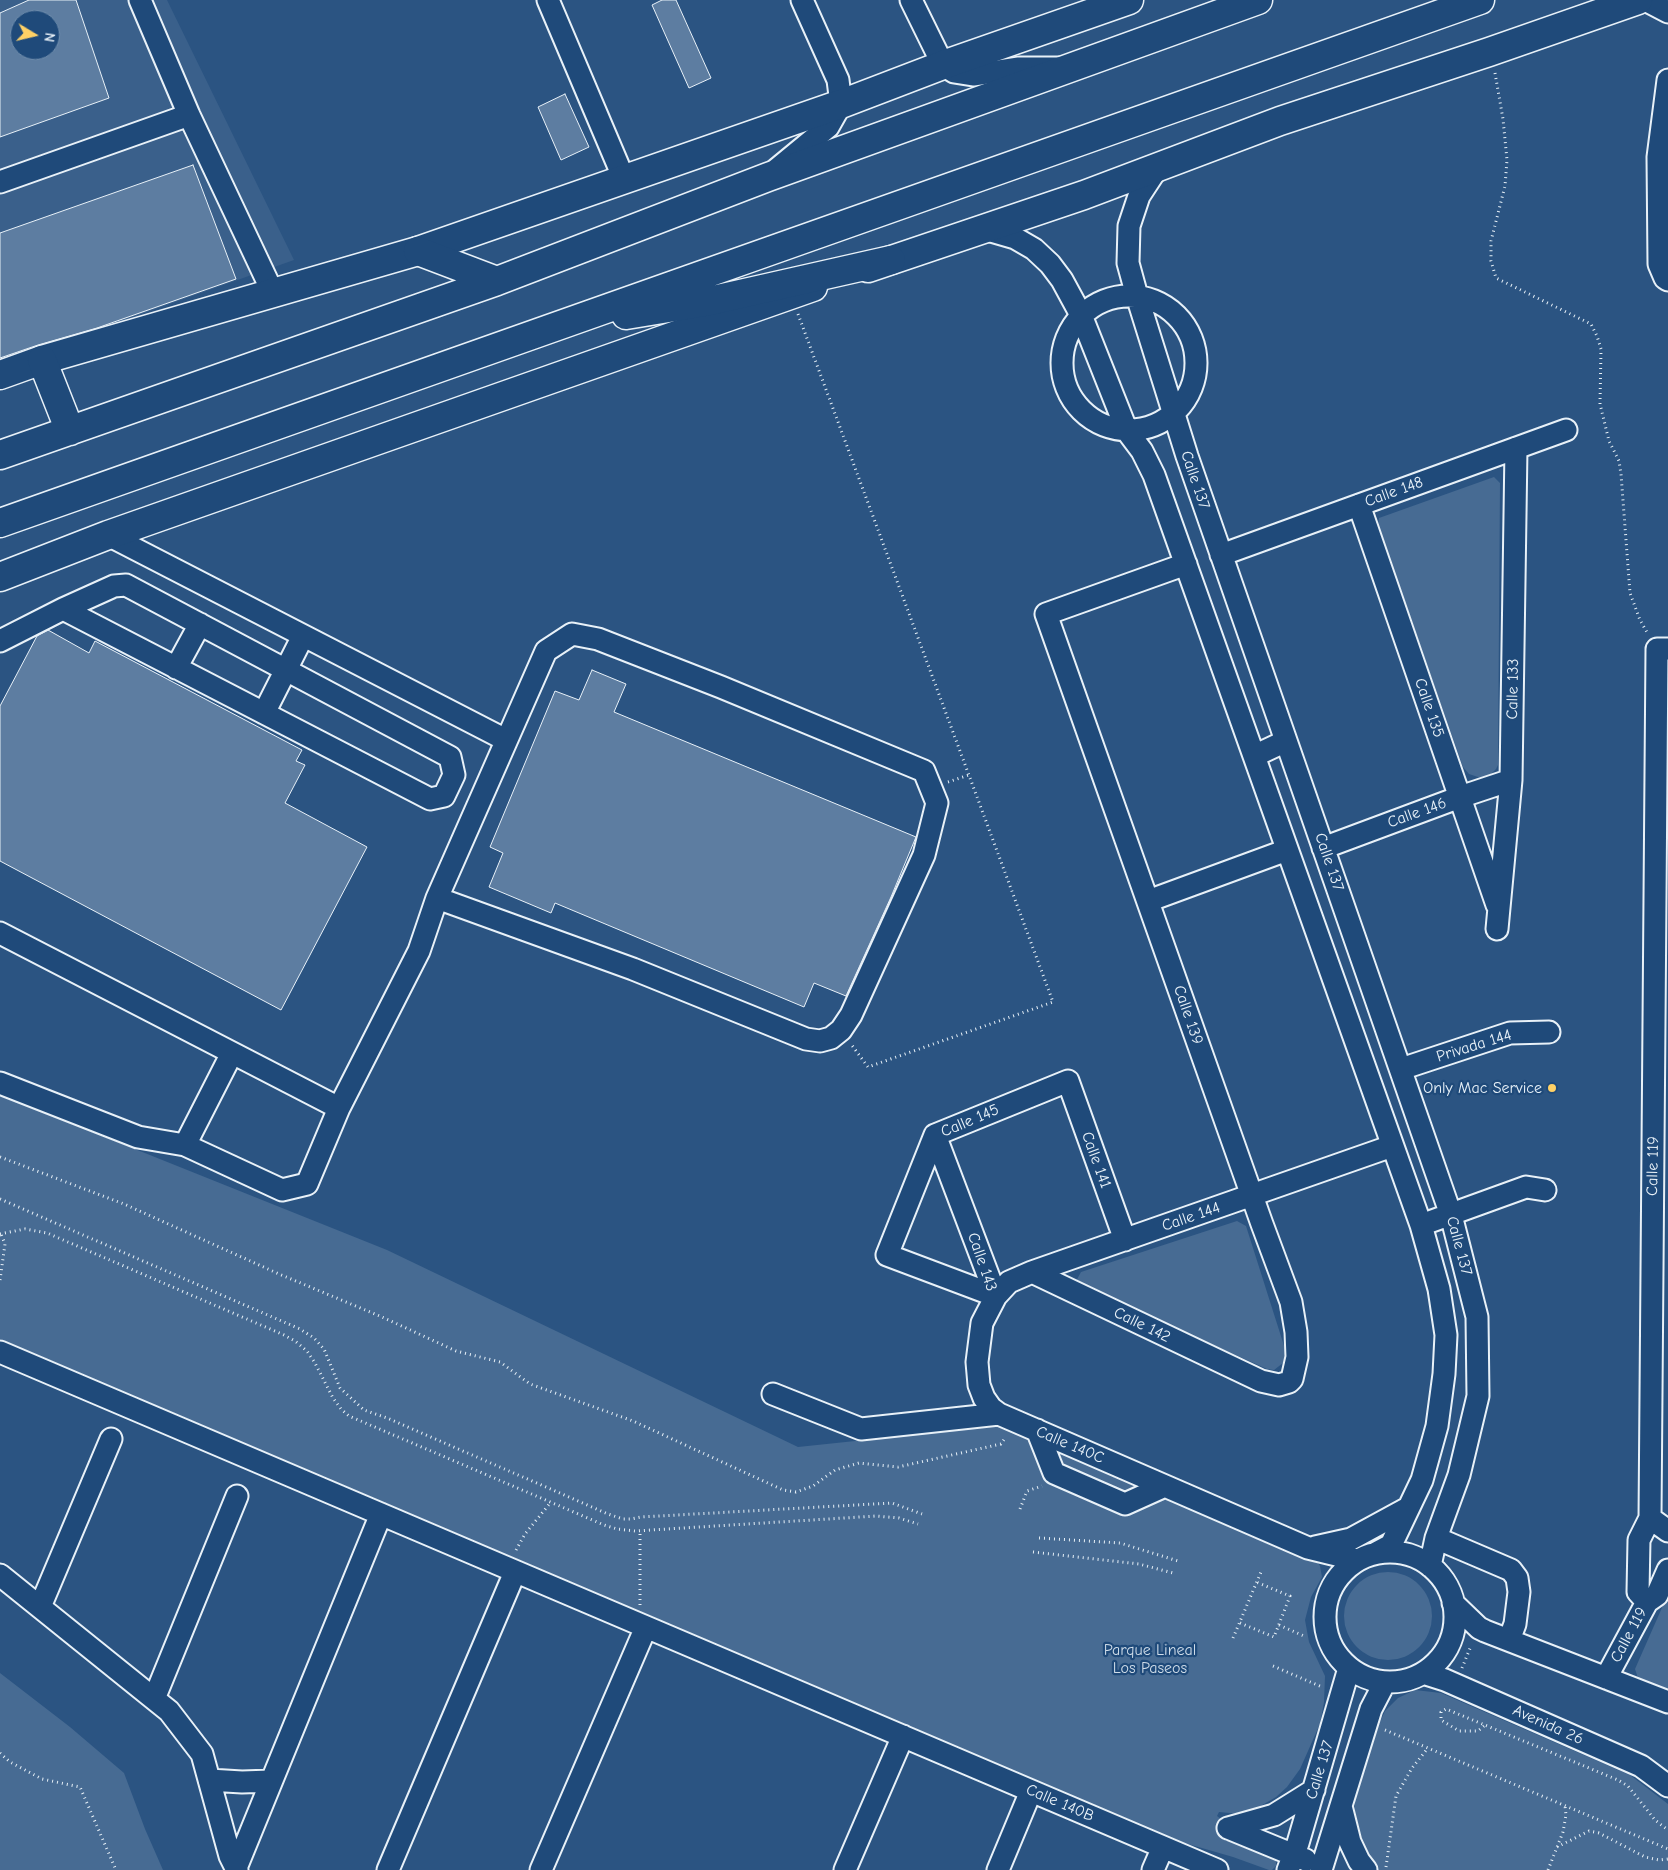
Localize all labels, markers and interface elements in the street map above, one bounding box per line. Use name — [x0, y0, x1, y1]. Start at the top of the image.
north arrow — [10, 10, 60, 60]
text: N — [40, 31, 58, 43]
street label: Calle 137 — [1176, 448, 1214, 512]
street label: Calle 148 — [1362, 473, 1426, 511]
street label: Calle 133 — [1503, 658, 1523, 720]
street label: Calle 135 — [1410, 676, 1448, 740]
street label: Calle 146 — [1385, 794, 1449, 832]
street label: Calle 137 — [1310, 830, 1348, 894]
street label: Calle 139 — [1169, 983, 1207, 1047]
street label: Privada 144 — [1434, 1025, 1514, 1067]
place label: Only Mac Service — [1423, 1078, 1542, 1098]
marker: Only Mac Service — [1546, 1082, 1558, 1094]
street label: Calle 145 — [938, 1100, 1002, 1142]
street label: Calle 141 — [1077, 1129, 1115, 1191]
street label: Calle 119 — [1643, 1136, 1663, 1196]
street label: Calle 144 — [1159, 1198, 1223, 1236]
street label: Calle 137 — [1442, 1214, 1476, 1278]
street label: Calle 143 — [963, 1230, 1001, 1294]
street label: Calle 142 — [1110, 1303, 1174, 1347]
street label: Calle 140C — [1033, 1422, 1107, 1468]
street label: Calle 119 — [1607, 1604, 1651, 1666]
park label: Parque Lineal Los Paseos — [1104, 1640, 1196, 1678]
street label: Avenida 26 — [1510, 1701, 1586, 1749]
street label: Calle 137 — [1302, 1738, 1338, 1802]
street label: Calle 140B — [1023, 1780, 1097, 1826]

